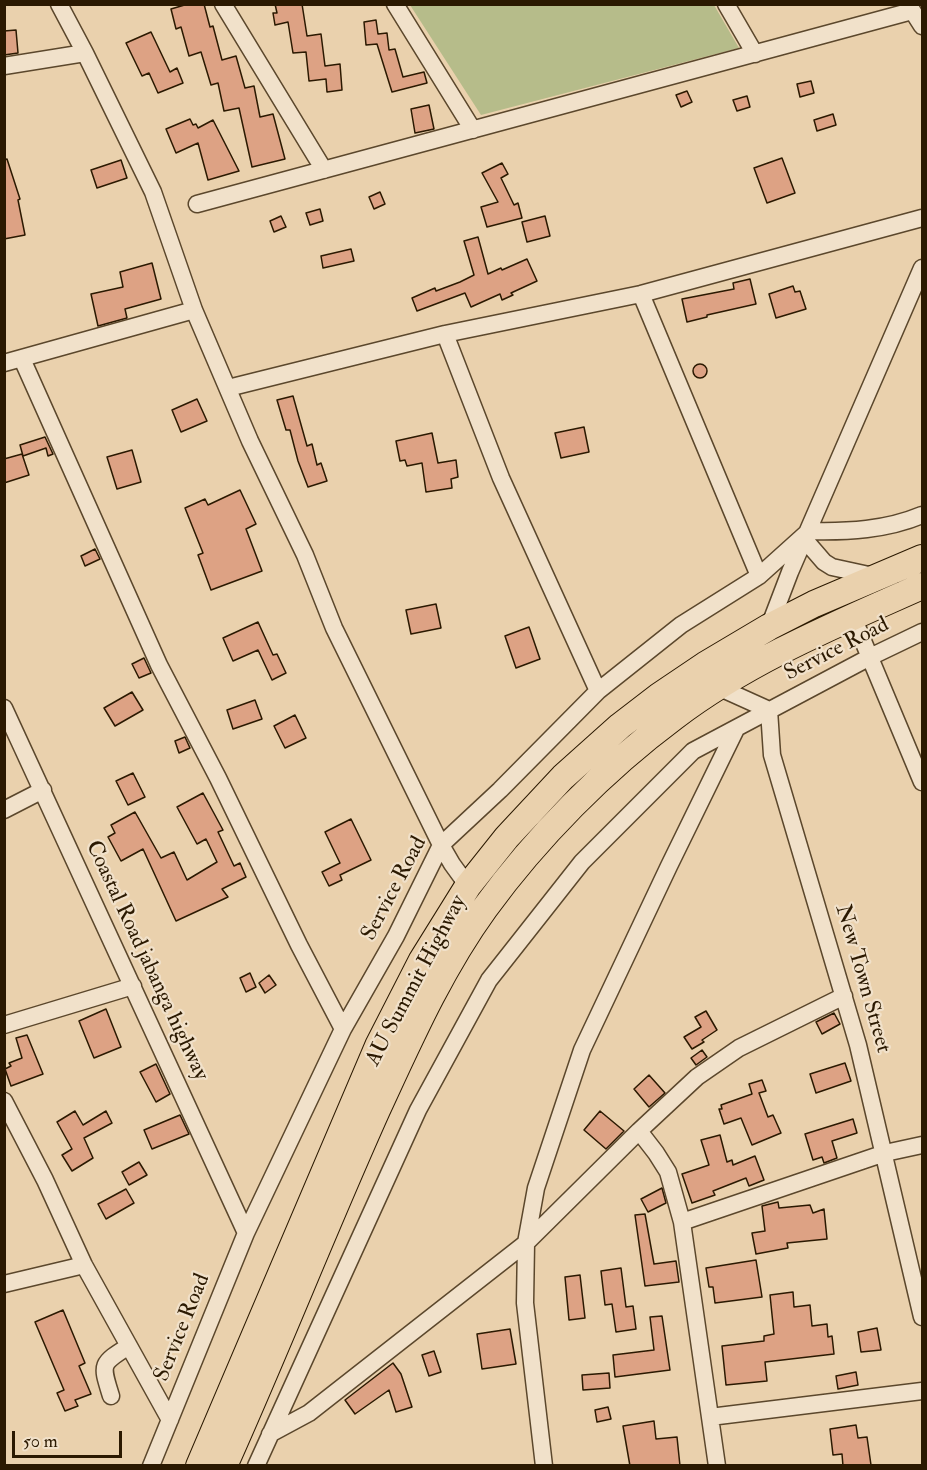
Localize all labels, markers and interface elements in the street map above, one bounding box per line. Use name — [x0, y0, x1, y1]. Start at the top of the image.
street label: Service Road — [780, 612, 894, 688]
street label: Service Road — [357, 833, 433, 945]
street label: Coastal Road jabanga highway — [79, 837, 213, 1085]
street label: AU Summit Highway — [361, 891, 473, 1071]
street label: New Town Street — [828, 902, 896, 1056]
street label: Service Road — [149, 1270, 217, 1386]
scale bar — [15, 1419, 124, 1457]
text: 50 m — [23, 1430, 58, 1453]

